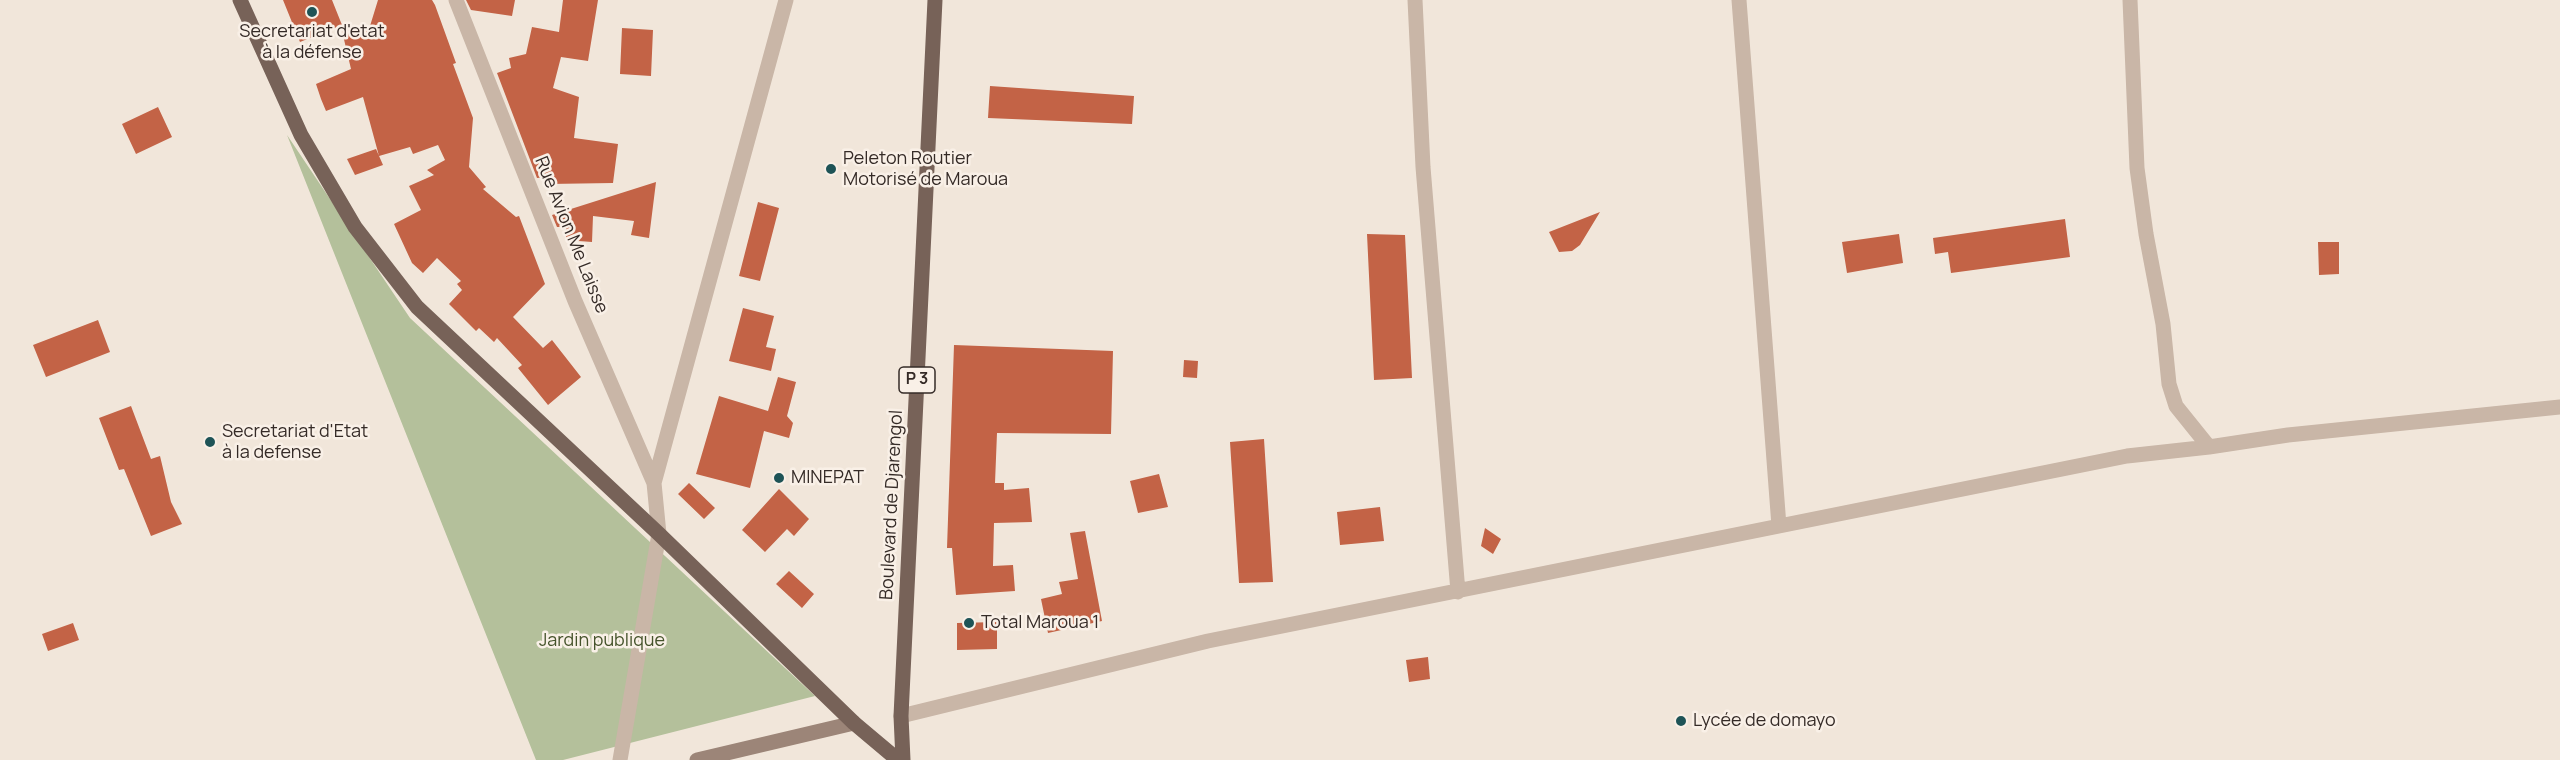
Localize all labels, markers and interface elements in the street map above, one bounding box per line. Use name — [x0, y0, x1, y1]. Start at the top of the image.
marker: Secretariat d'etat à la défense — [305, 5, 319, 19]
place label: Secretariat d'etat à la défense — [239, 21, 385, 63]
place label: Peleton Routier Motorisé de Maroua — [843, 148, 1008, 190]
street label: Rue Avion Me Laisse — [530, 153, 612, 317]
marker: Peleton Routier Motorisé de Maroua — [824, 162, 838, 176]
road number: P 3 — [899, 367, 935, 393]
street label: Boulevard de Djarengol — [876, 410, 908, 600]
place label: Secretariat d'Etat à la defense — [222, 421, 368, 464]
marker: Secretariat d'Etat à la defense — [203, 435, 217, 449]
place label: MINEPAT — [791, 467, 864, 489]
marker: MINEPAT — [772, 471, 786, 485]
place label: Total Maroua 1 — [981, 612, 1099, 634]
marker: Total Maroua 1 — [962, 616, 976, 630]
park label: Jardin publique — [539, 630, 665, 652]
place label: Lycée de domayo — [1693, 710, 1836, 732]
marker: Lycée de domayo — [1674, 714, 1688, 728]

